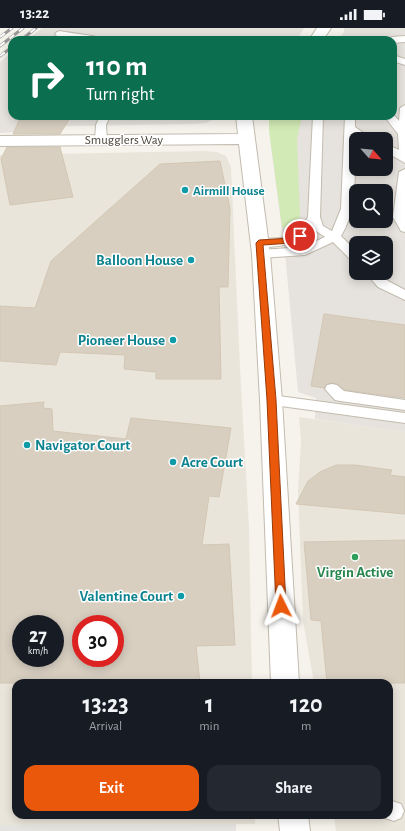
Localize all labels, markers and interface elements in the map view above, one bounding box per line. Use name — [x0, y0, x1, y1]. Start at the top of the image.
text: 13:22 — [20, 6, 49, 21]
icon: right — [20, 52, 72, 104]
text: 110 m — [86, 53, 148, 81]
text: Turn right — [86, 86, 155, 104]
north arrow — [349, 132, 393, 176]
map controls — [349, 132, 393, 280]
street label: Smugglers Way — [85, 134, 164, 147]
button: search — [349, 184, 393, 228]
marker: Airmill House — [180, 185, 190, 195]
place label: Airmill House — [193, 185, 265, 198]
pin — [283, 219, 317, 253]
icon: arrive — [289, 225, 311, 247]
button: layers — [349, 236, 393, 280]
place label: Balloon House — [96, 253, 183, 268]
marker: Balloon House — [186, 255, 196, 265]
place label: Pioneer House — [78, 333, 165, 348]
marker: Pioneer House — [168, 335, 178, 345]
place label: Navigator Court — [35, 438, 130, 453]
marker: Navigator Court — [22, 440, 32, 450]
place label: Acre Court — [181, 455, 243, 470]
marker: Acre Court — [168, 457, 178, 467]
marker: Virgin Active — [350, 552, 360, 562]
place label: Virgin Active — [317, 565, 393, 580]
position arrow — [260, 585, 302, 627]
place label: Valentine Court — [80, 589, 173, 604]
marker: Valentine Court — [176, 591, 186, 601]
speed limit sign: 30 — [72, 615, 124, 667]
text: 27 — [29, 626, 47, 646]
text: km/h — [28, 646, 48, 656]
text: 13:23 — [83, 693, 129, 717]
text: 1 — [205, 693, 214, 717]
text: 120 — [290, 693, 322, 717]
text: Arrival — [89, 720, 122, 733]
text: min — [199, 720, 219, 733]
text: m — [301, 720, 311, 733]
button: Exit — [24, 765, 199, 811]
button: Share — [207, 765, 381, 811]

